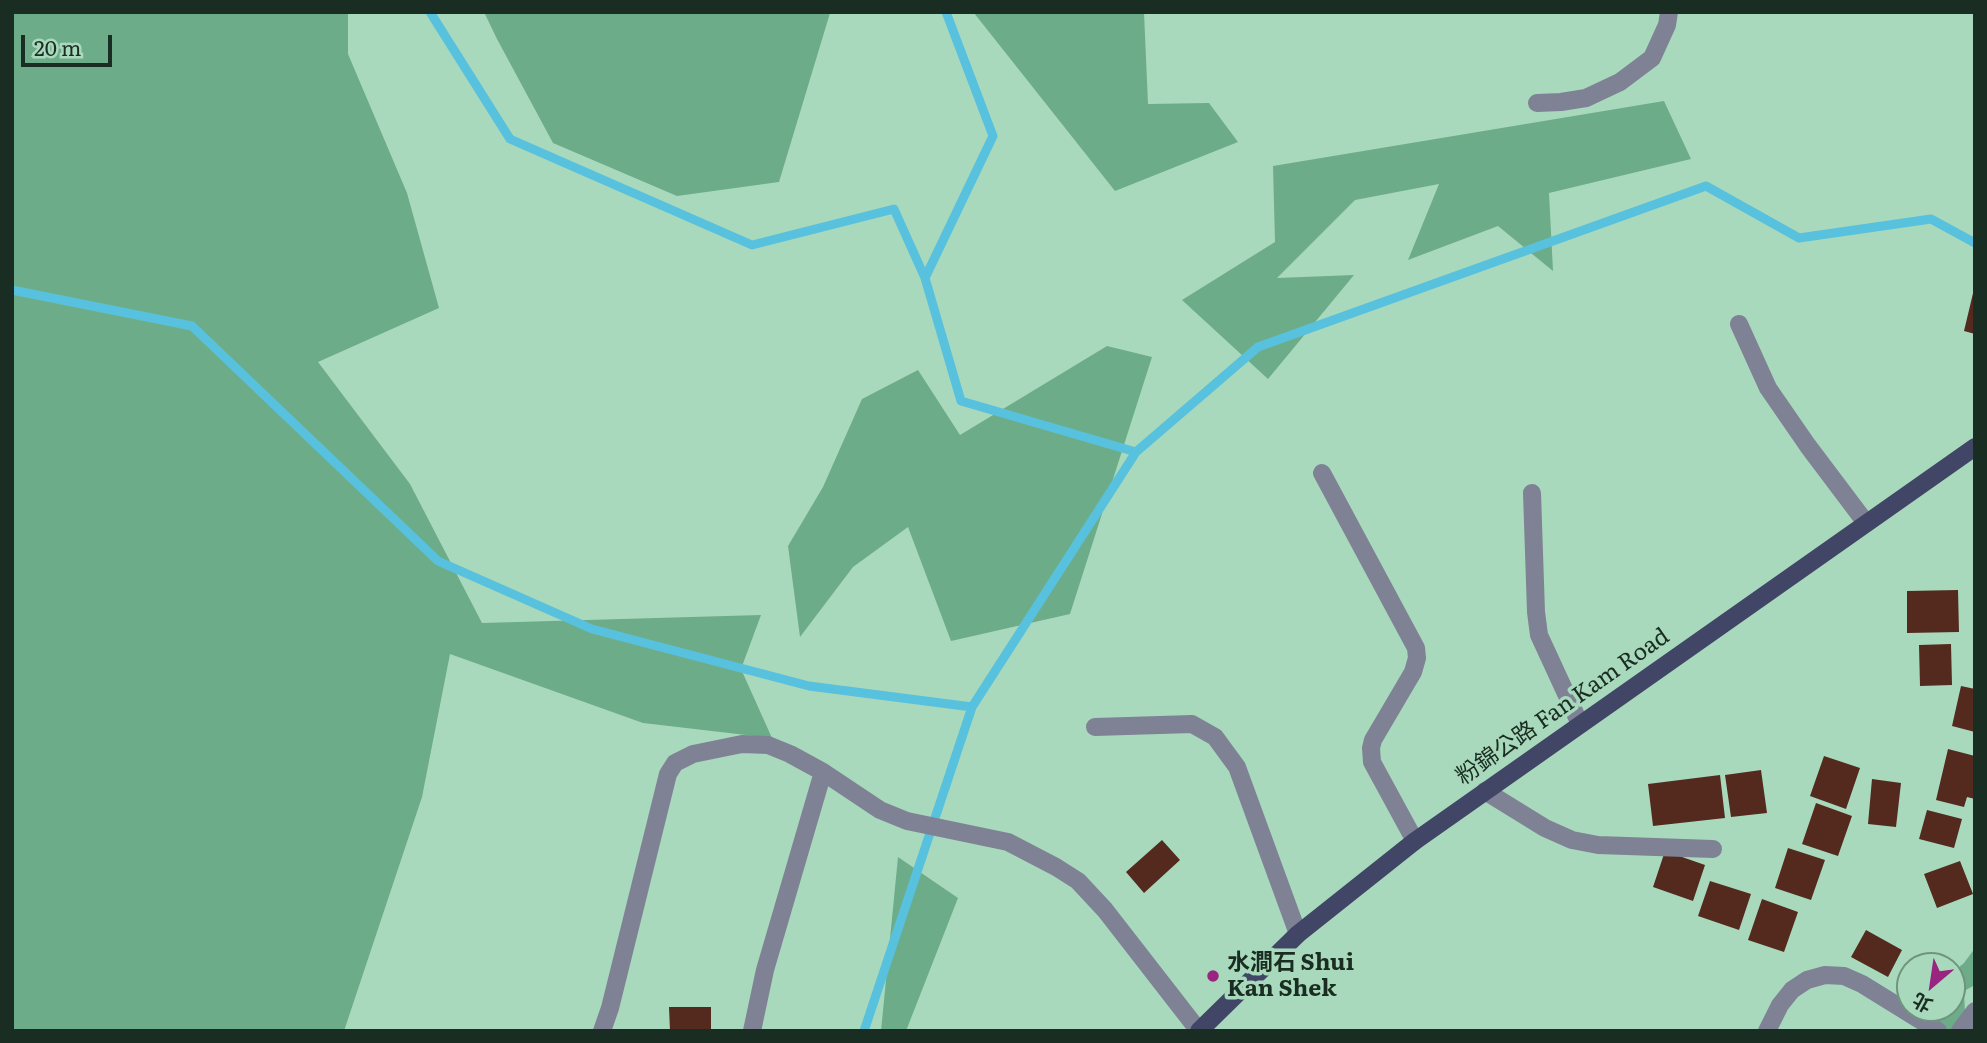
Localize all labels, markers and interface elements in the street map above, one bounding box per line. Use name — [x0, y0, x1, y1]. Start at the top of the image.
scale bar — [24, 21, 116, 65]
text: 20 m — [34, 31, 81, 62]
street label: 粉錦公路 Fan Kam Road — [1451, 623, 1675, 791]
place label: 水澗石 Shui Kan Shek — [1227, 949, 1354, 1003]
north arrow — [1896, 952, 1966, 1022]
marker: 水澗石 Shui Kan Shek — [1205, 968, 1221, 984]
text: 北 — [1907, 987, 1937, 1020]

